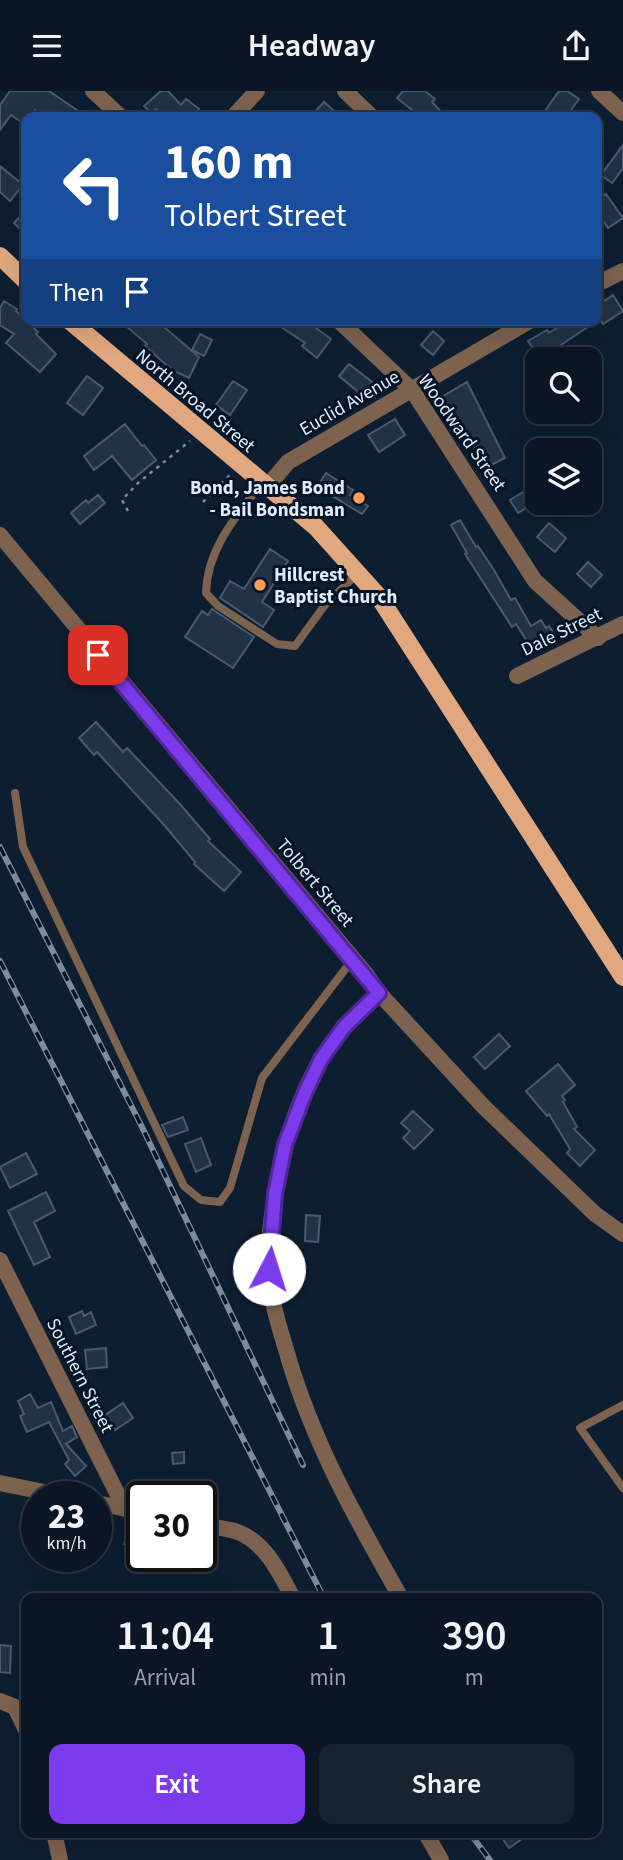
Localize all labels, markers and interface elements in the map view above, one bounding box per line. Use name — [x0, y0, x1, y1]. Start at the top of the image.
text: Headway — [248, 23, 375, 69]
icon: menu — [28, 27, 66, 65]
icon: share — [557, 27, 595, 65]
text: 160 m — [164, 128, 293, 198]
icon: left — [49, 140, 140, 231]
text: Tolbert Street — [164, 193, 347, 239]
icon: arrive — [118, 273, 156, 311]
text: Then — [49, 274, 104, 311]
street label: North Broad Street — [129, 343, 261, 460]
map controls — [525, 347, 602, 515]
button: search — [525, 347, 602, 424]
street label: Euclid Avenue — [295, 364, 405, 443]
street label: Woodward Street — [411, 369, 513, 497]
button: layers — [525, 438, 602, 515]
place label: Bond, James Bond - Bail Bondsman — [190, 475, 345, 524]
marker: Bond, James Bond - Bail Bondsman — [351, 490, 367, 506]
place label: Hillcrest Baptist Church — [274, 562, 397, 611]
marker: Hillcrest Baptist Church — [252, 577, 268, 593]
street label: Dale Street — [517, 601, 607, 664]
pin — [68, 625, 128, 685]
icon: arrive — [79, 636, 117, 674]
street label: Tolbert Street — [270, 833, 360, 934]
position arrow — [232, 1232, 306, 1306]
street label: Southern Street — [39, 1314, 120, 1438]
speed limit sign: 30 — [126, 1481, 217, 1572]
text: 23 — [48, 1492, 85, 1542]
text: km/h — [47, 1531, 86, 1556]
text: 11:04 — [116, 1606, 214, 1666]
text: 1 — [317, 1606, 339, 1666]
text: 390 — [442, 1606, 507, 1666]
text: Arrival — [134, 1661, 196, 1694]
text: min — [309, 1661, 347, 1694]
text: m — [465, 1661, 484, 1694]
button: Exit — [49, 1744, 305, 1824]
button: Share — [319, 1744, 574, 1824]

